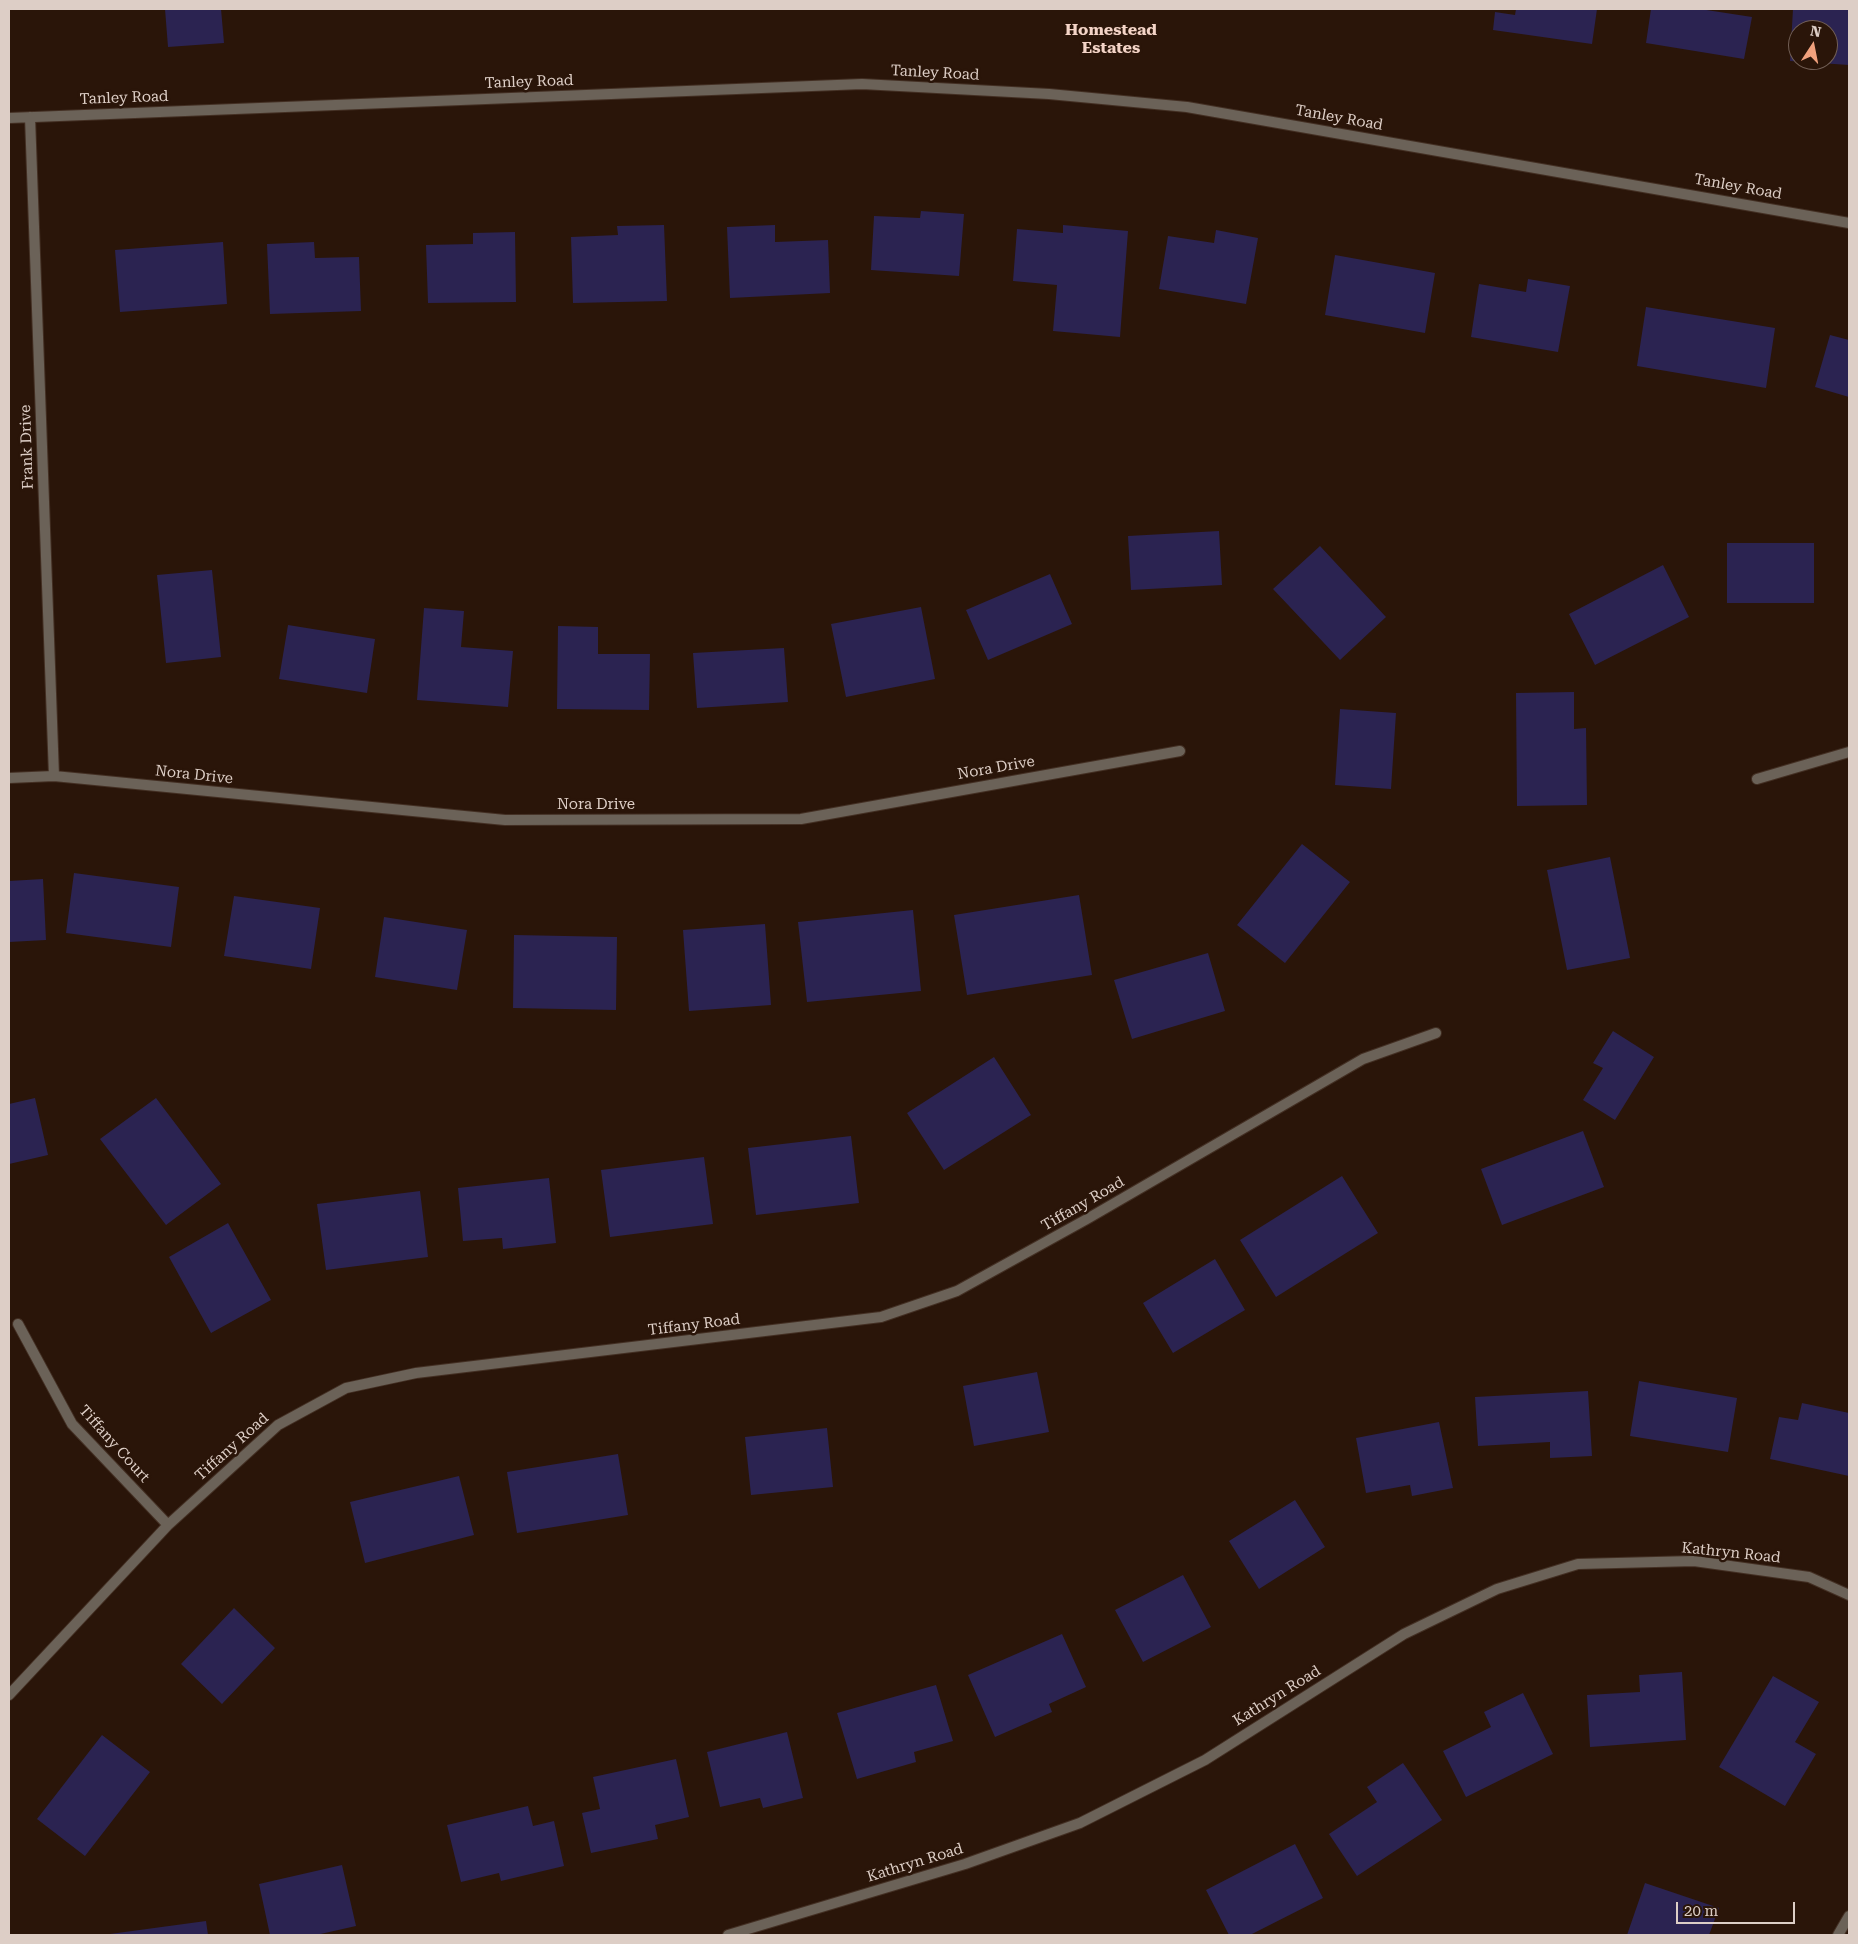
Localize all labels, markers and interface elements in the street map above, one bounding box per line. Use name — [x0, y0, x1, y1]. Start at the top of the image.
district label: Homestead Estates — [1065, 20, 1157, 58]
north arrow — [1788, 20, 1838, 70]
text: N — [1809, 22, 1822, 40]
street label: Tanley Road — [890, 62, 980, 84]
street label: Tanley Road — [484, 71, 574, 93]
street label: Tanley Road — [79, 87, 169, 109]
street label: Tanley Road — [1294, 101, 1384, 135]
street label: Tanley Road — [1693, 170, 1783, 204]
street label: Frank Drive — [17, 404, 37, 490]
street label: Nora Drive — [956, 752, 1036, 784]
street label: Nora Drive — [154, 762, 234, 788]
street label: Nora Drive — [557, 796, 635, 814]
street label: Tiffany Road — [1038, 1173, 1128, 1235]
street label: Tiffany Road — [647, 1310, 741, 1340]
street label: Tiffany Court — [75, 1402, 153, 1486]
street label: Tiffany Road — [192, 1409, 272, 1485]
street label: Kathryn Road — [1681, 1539, 1781, 1567]
street label: Kathryn Road — [1230, 1662, 1324, 1730]
street label: Kathryn Road — [865, 1840, 965, 1886]
scale bar — [1678, 1892, 1797, 1924]
text: 20 m — [1684, 1902, 1718, 1920]

